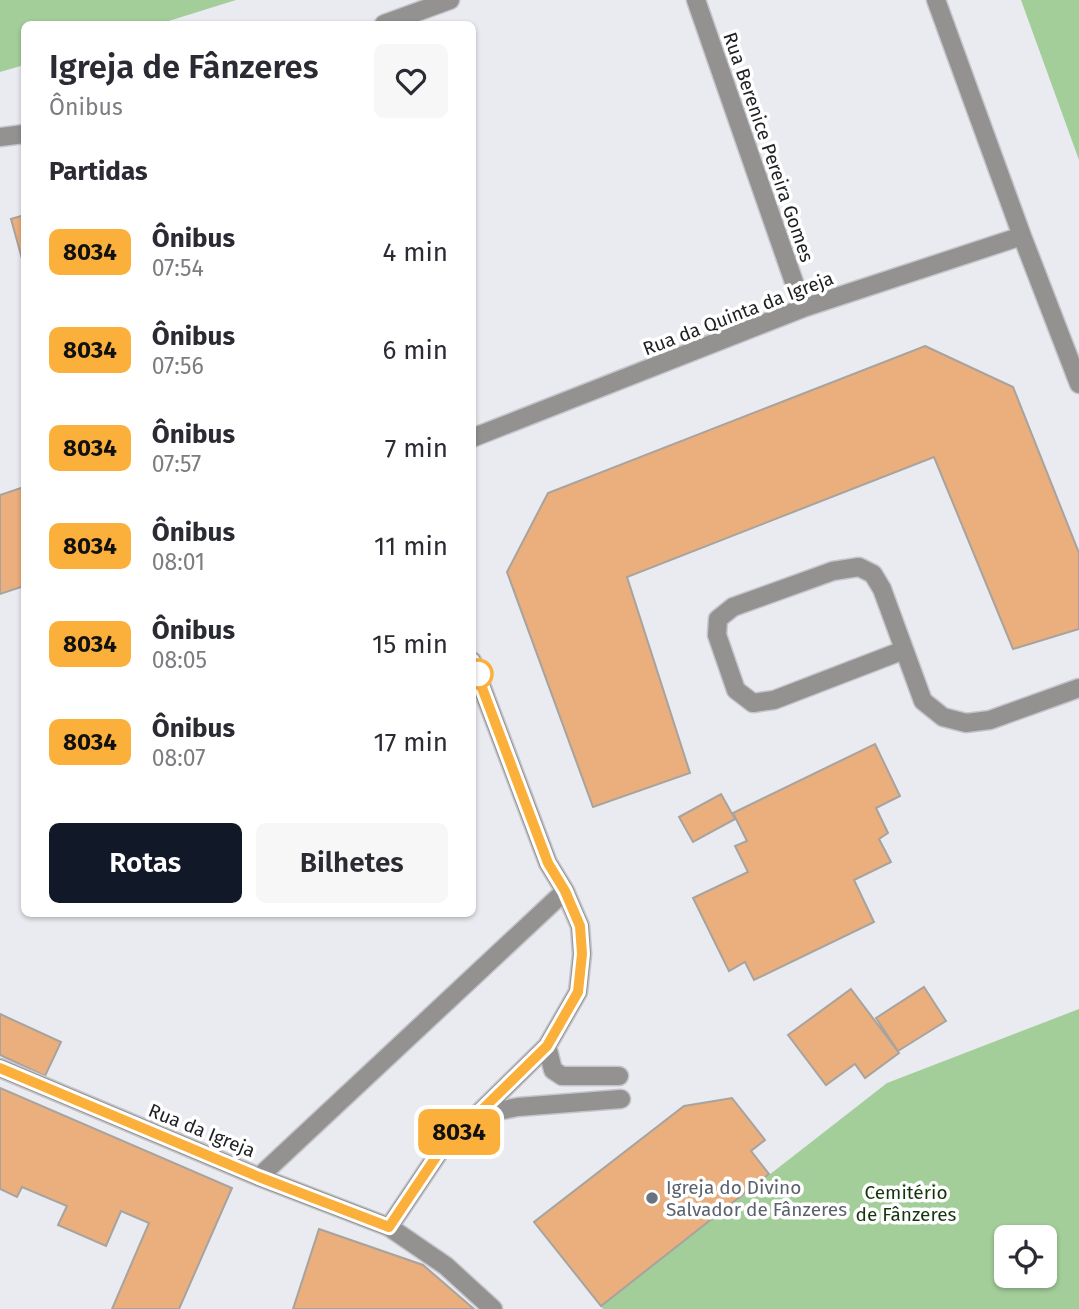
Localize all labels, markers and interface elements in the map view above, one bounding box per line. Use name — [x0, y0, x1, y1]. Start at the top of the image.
street label: Rua Berenice Pereira Gomes — [718, 29, 819, 265]
button: heart — [374, 44, 448, 118]
text: Igreja de Fânzeres — [49, 47, 319, 87]
text: Ônibus — [49, 93, 123, 121]
text: Partidas — [49, 156, 147, 187]
text: Ônibus — [152, 223, 235, 254]
text: 4 min — [382, 237, 448, 268]
text: 8034 — [63, 238, 117, 266]
text: 07:54 — [152, 254, 204, 282]
street label: Rua da Quinta da Igreja — [640, 266, 837, 360]
text: Ônibus — [152, 321, 235, 352]
text: 6 min — [382, 335, 448, 366]
text: 8034 — [63, 336, 117, 364]
text: 07:56 — [152, 352, 204, 380]
text: Ônibus — [152, 419, 235, 450]
text: 7 min — [385, 433, 448, 464]
text: 8034 — [63, 434, 117, 462]
text: 07:57 — [152, 450, 201, 478]
text: Ônibus — [152, 517, 235, 548]
text: 11 min — [374, 531, 448, 562]
text: 8034 — [63, 532, 117, 560]
text: 08:01 — [152, 548, 205, 576]
text: Ônibus — [152, 615, 235, 646]
text: 15 min — [372, 629, 448, 660]
text: 8034 — [63, 630, 117, 658]
text: 08:05 — [152, 646, 207, 674]
unlabelled marker — [463, 659, 493, 689]
text: Ônibus — [152, 713, 235, 744]
text: 17 min — [373, 727, 448, 758]
text: 8034 — [63, 728, 117, 756]
text: 08:07 — [152, 744, 205, 772]
button: Rotas — [49, 823, 242, 903]
button: Bilhetes — [256, 823, 448, 903]
street label: Rua da Igreja — [145, 1099, 258, 1162]
line badge: 8034 — [410, 1109, 508, 1155]
text: 8034 — [432, 1118, 486, 1146]
place label: Igreja do Divino Salvador de Fânzeres — [666, 1176, 847, 1221]
park label: Cemitério de Fânzeres — [856, 1181, 957, 1226]
marker: Igreja do Divino Salvador de Fânzeres — [644, 1190, 660, 1206]
map controls — [994, 1225, 1057, 1288]
button: locate — [994, 1225, 1057, 1288]

